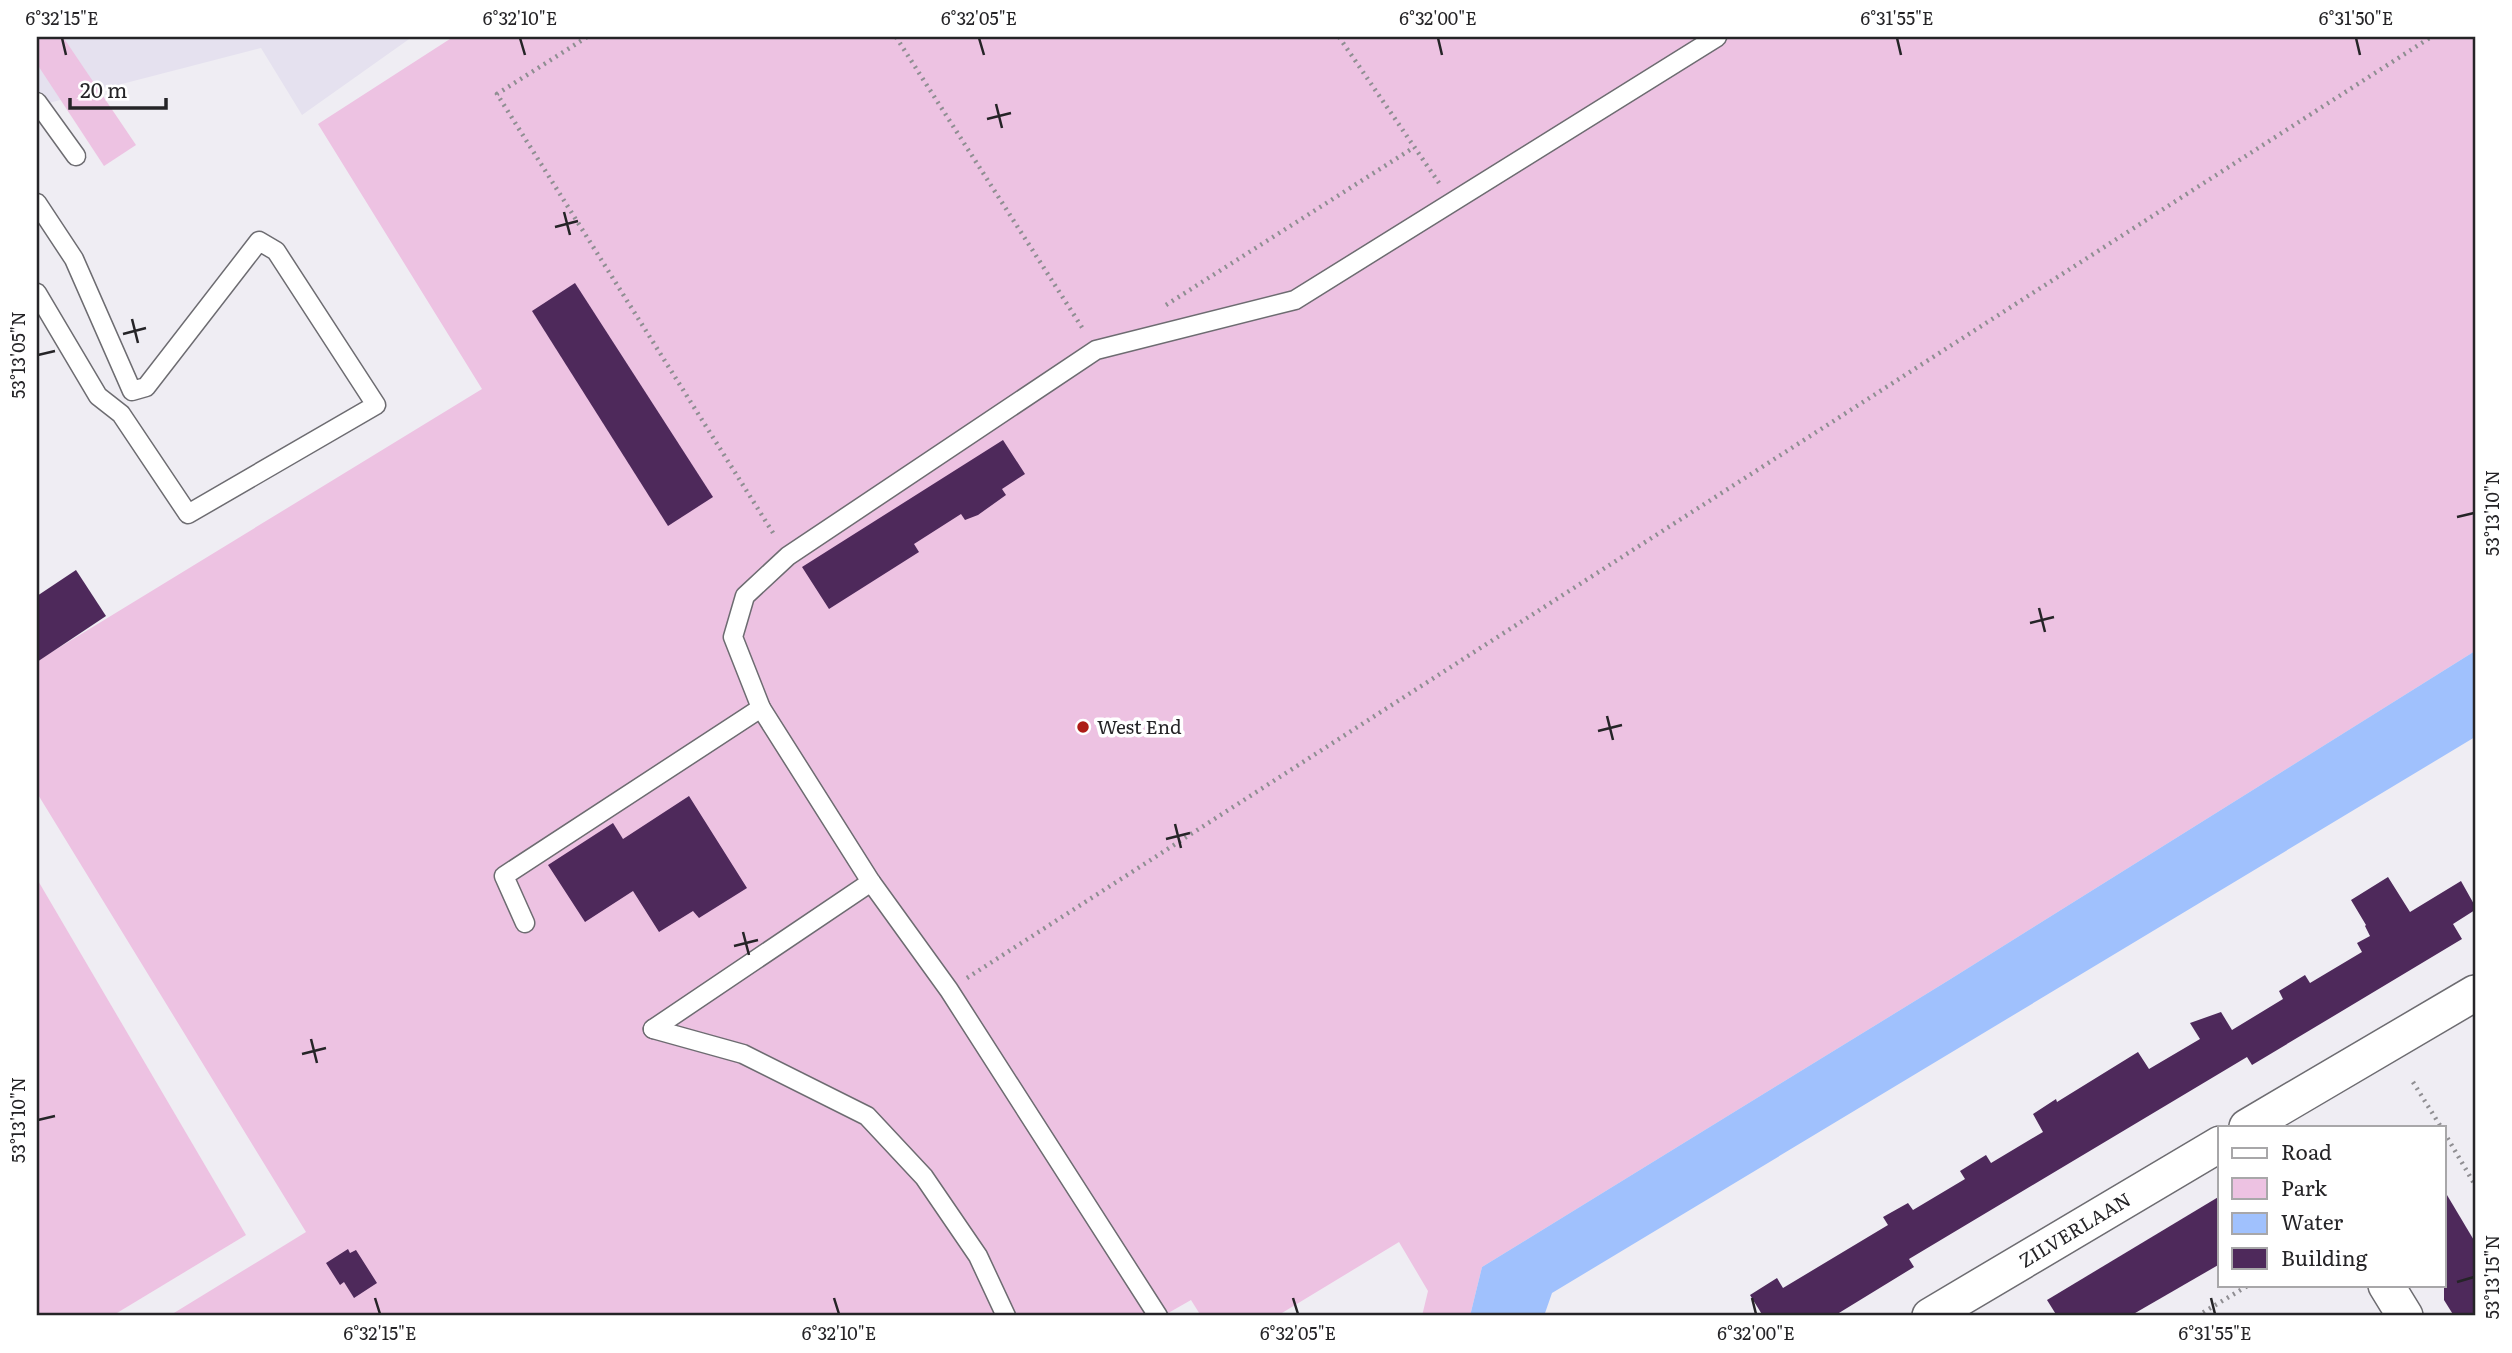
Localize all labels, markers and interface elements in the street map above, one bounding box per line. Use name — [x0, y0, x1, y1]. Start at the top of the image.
text: 6°32'15"E — [25, 4, 99, 31]
text: 6°32'10"E — [483, 4, 557, 31]
text: 6°32'05"E — [941, 4, 1017, 31]
text: 6°32'00"E — [1399, 4, 1477, 31]
text: 6°31'55"E — [1860, 4, 1934, 31]
text: 6°31'50"E — [2319, 4, 2393, 31]
scale bar — [70, 66, 166, 110]
text: 20 m — [80, 73, 127, 104]
text: 53°13'05"N — [4, 311, 31, 399]
text: 53°13'10"N — [2478, 470, 2505, 556]
place label: West End — [1097, 712, 1182, 740]
marker: West End — [1075, 719, 1091, 735]
text: 53°13'10"N — [4, 1077, 31, 1163]
legend — [2218, 1126, 2446, 1286]
text: Road — [2281, 1135, 2332, 1166]
text: Park — [2281, 1171, 2327, 1202]
street label: ZILVERLAAN — [2013, 1185, 2136, 1274]
text: Water — [2281, 1205, 2343, 1236]
text: 53°13'15"N — [2478, 1235, 2505, 1319]
text: Building — [2281, 1241, 2368, 1272]
text: 6°32'15"E — [343, 1319, 417, 1346]
text: 6°32'10"E — [802, 1319, 876, 1346]
text: 6°32'05"E — [1260, 1319, 1336, 1346]
text: 6°32'00"E — [1717, 1319, 1795, 1346]
text: 6°31'55"E — [2178, 1319, 2252, 1346]

